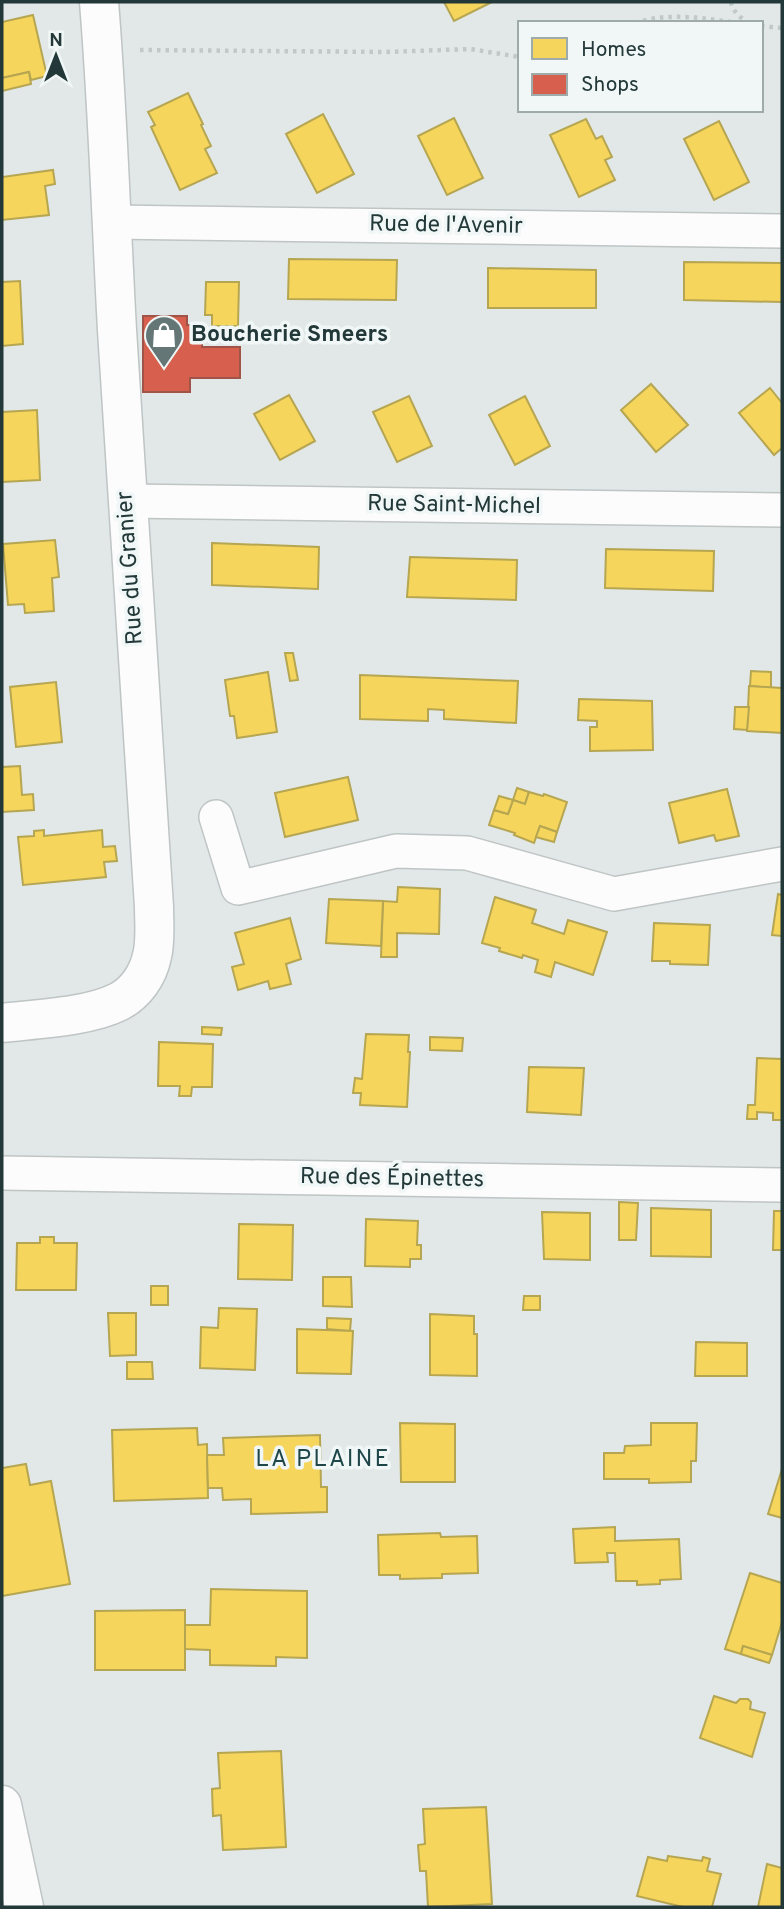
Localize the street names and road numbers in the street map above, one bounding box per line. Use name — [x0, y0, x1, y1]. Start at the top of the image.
street label: Rue de l'Avenir — [369, 210, 523, 242]
street label: Rue du Granier — [111, 490, 151, 646]
street label: Rue Saint-Michel — [367, 490, 541, 522]
street label: Rue des Épinettes — [300, 1162, 485, 1195]

